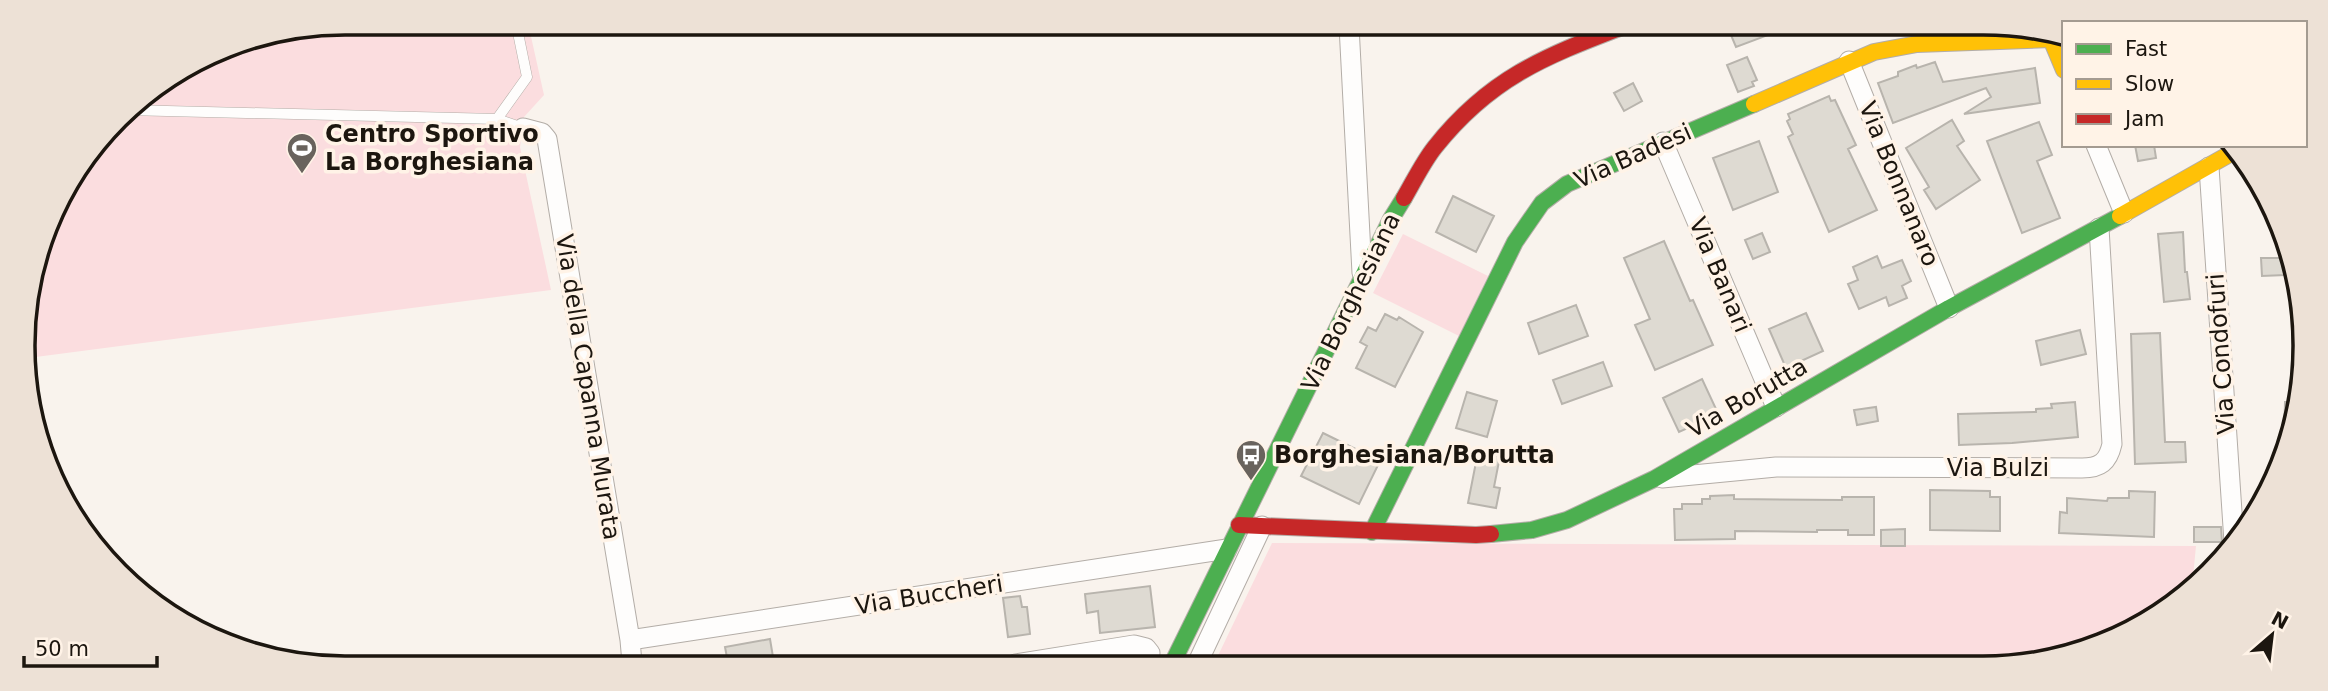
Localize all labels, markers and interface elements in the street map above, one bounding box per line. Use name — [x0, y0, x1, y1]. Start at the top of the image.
legend — [2062, 21, 2307, 147]
text: Fast — [2125, 37, 2167, 61]
text: Slow — [2125, 72, 2174, 96]
street label: Via Bonnanaro — [1853, 98, 1945, 270]
text: Jam — [2123, 107, 2165, 131]
street label: Via Badesi — [1570, 118, 1696, 194]
place label: Centro Sportivo La Borghesiana — [325, 120, 539, 176]
sports icon: Centro Sportivo La Borghesiana — [285, 131, 319, 175]
street label: Via Borghesiana — [1296, 208, 1406, 396]
street label: Via Banari — [1683, 213, 1757, 337]
street label: Via della Capanna Murata — [550, 232, 626, 542]
street label: Via Condofuri — [2201, 272, 2241, 436]
street label: Via Borutta — [1682, 352, 1812, 444]
bus stop icon: Borghesiana/Borutta — [1234, 438, 1268, 482]
place label: Borghesiana/Borutta — [1274, 441, 1555, 469]
street label: Via Bulzi — [1947, 454, 2049, 482]
street label: Via Buccheri — [853, 569, 1005, 621]
north arrow — [2237, 600, 2307, 670]
text: N — [2268, 607, 2292, 633]
scale bar — [24, 624, 158, 668]
text: 50 m — [35, 637, 89, 661]

